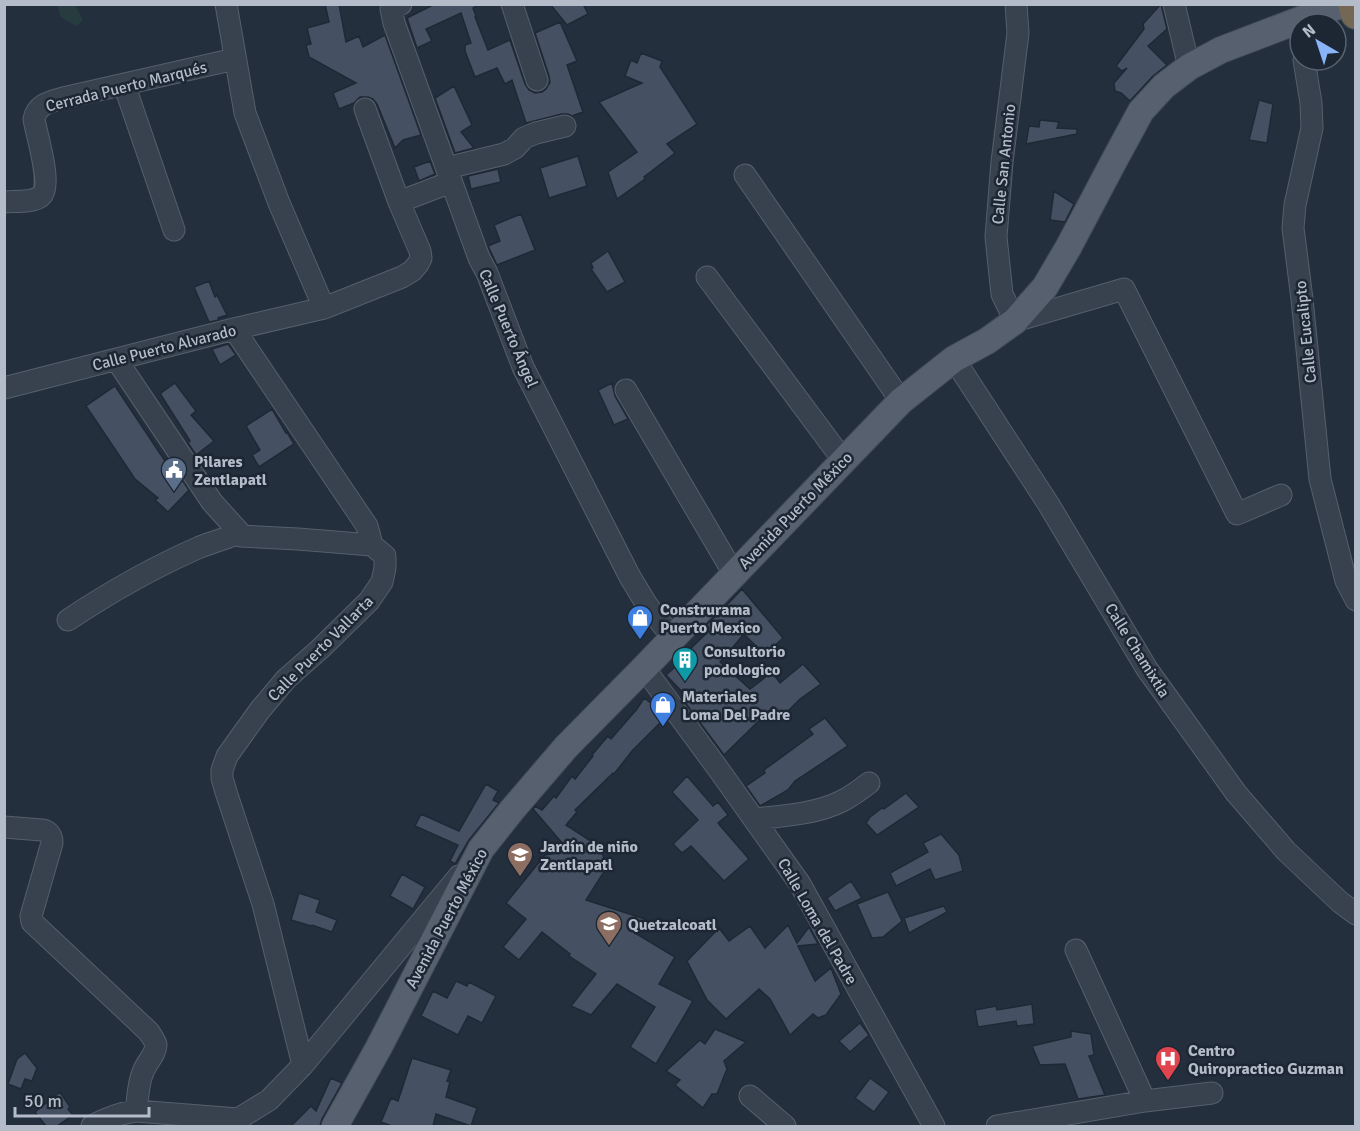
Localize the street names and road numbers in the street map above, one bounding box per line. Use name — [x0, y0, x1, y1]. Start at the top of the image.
street label: Cerrada Puerto Marqués — [44, 57, 209, 117]
street label: Calle San Antonio — [988, 103, 1020, 225]
street label: Calle Puerto Ángel — [474, 266, 542, 391]
street label: Calle Eucalipto — [1291, 280, 1321, 384]
street label: Calle Puerto Alvarado — [90, 320, 238, 376]
street label: Avenida Puerto México — [735, 448, 857, 574]
street label: Calle Puerto Vallarta — [264, 592, 378, 706]
street label: Calle Chamixtla — [1100, 600, 1174, 701]
street label: Avenida Puerto México — [402, 845, 492, 992]
street label: Calle Loma del Padre — [773, 855, 861, 988]

